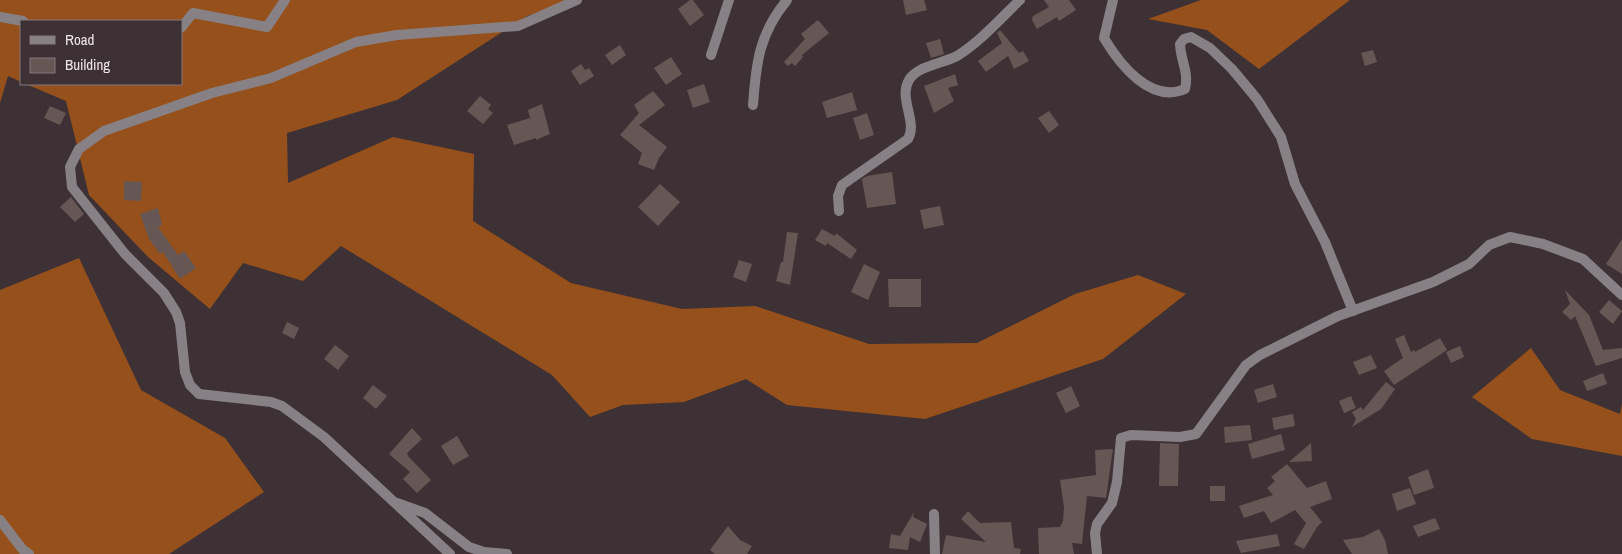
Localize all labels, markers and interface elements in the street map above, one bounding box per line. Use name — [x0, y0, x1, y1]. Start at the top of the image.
legend — [20, 20, 182, 85]
text: Road — [65, 29, 94, 50]
text: Building — [65, 54, 110, 75]

